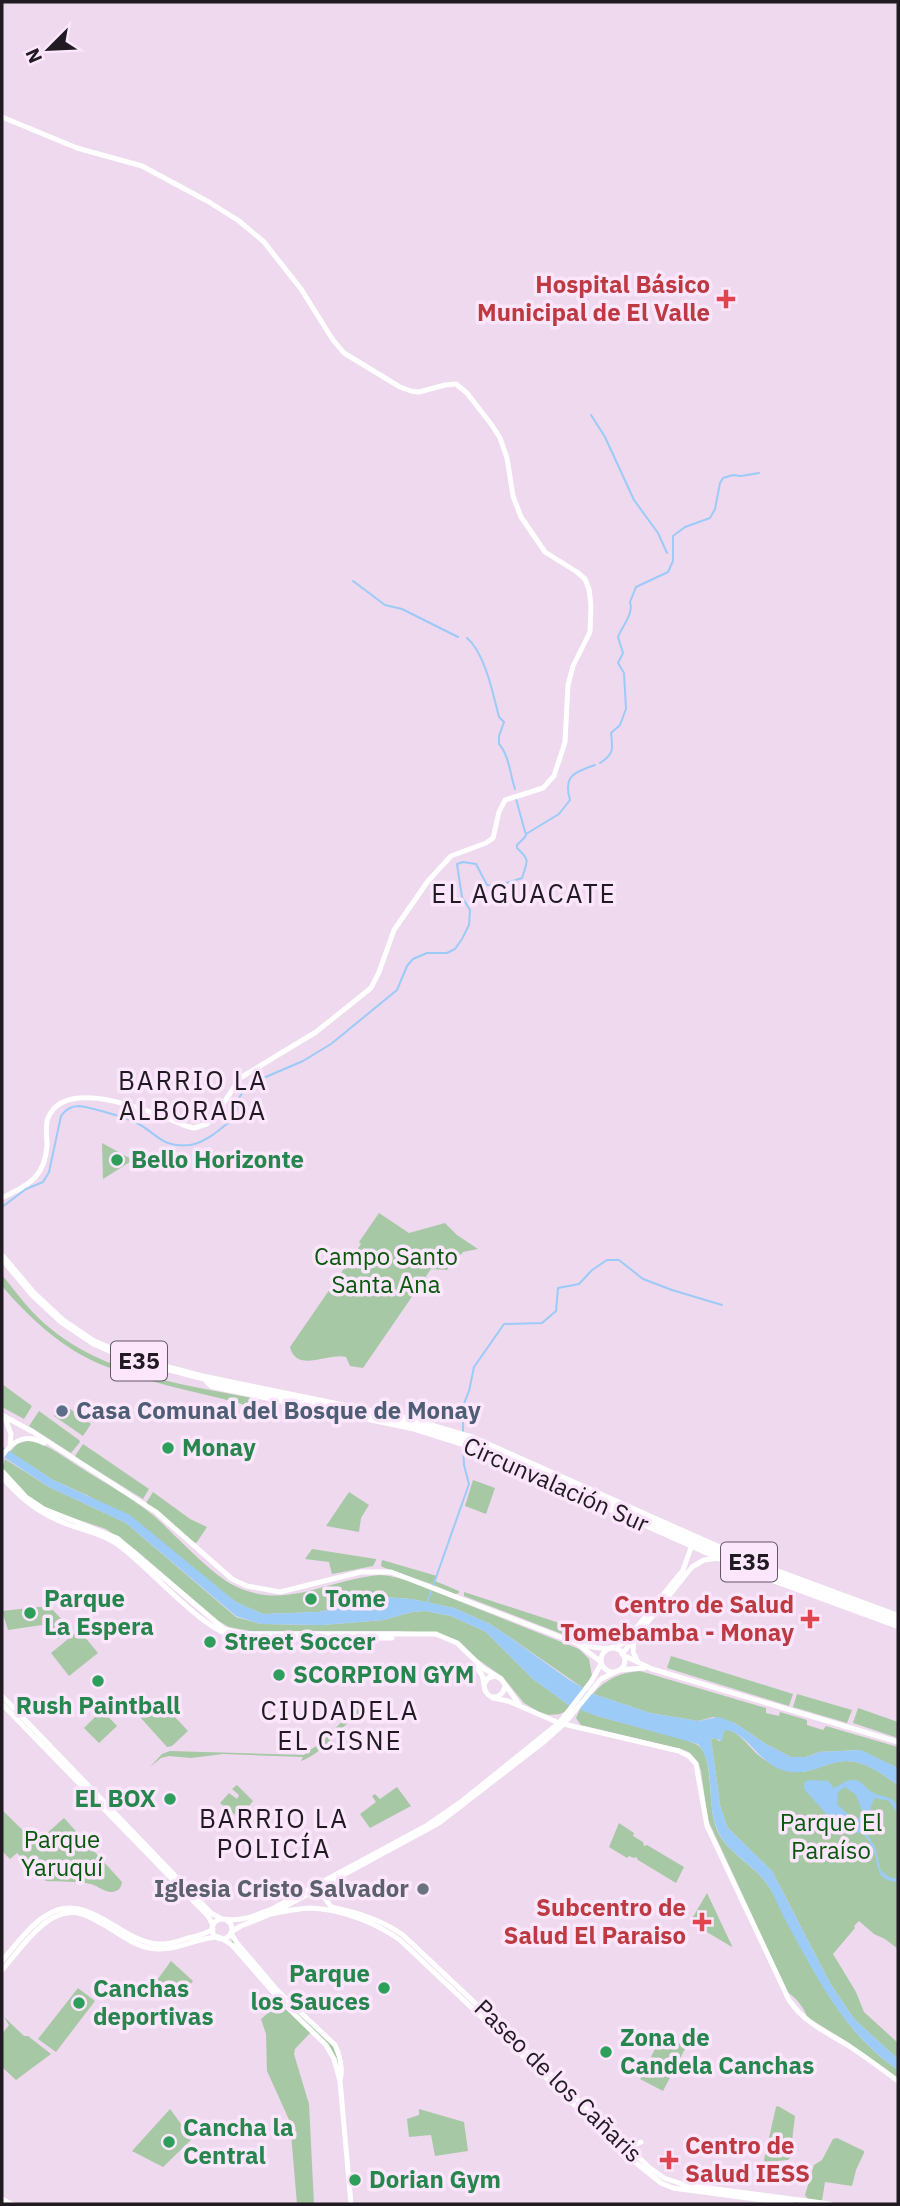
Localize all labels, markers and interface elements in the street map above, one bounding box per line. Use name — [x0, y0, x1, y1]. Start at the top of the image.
north arrow — [14, 14, 84, 84]
text: N — [20, 45, 47, 67]
place label: Hospital Básico Municipal de El Valle — [477, 268, 710, 328]
marker: Hospital Básico Municipal de El Valle — [716, 289, 736, 309]
district label: EL AGUACATE — [431, 876, 617, 910]
district label: BARRIO LA ALBORADA — [118, 1063, 268, 1127]
place label: Bello Horizonte — [131, 1143, 304, 1175]
marker: Bello Horizonte — [109, 1152, 125, 1168]
park label: Campo Santo Santa Ana — [314, 1240, 458, 1300]
road number: E35 — [111, 1342, 167, 1380]
place label: Casa Comunal del Bosque de Monay — [76, 1394, 481, 1426]
marker: Casa Comunal del Bosque de Monay — [54, 1403, 70, 1419]
street label: Circunvalación Sur — [459, 1429, 654, 1539]
place label: Monay — [182, 1431, 256, 1463]
marker: Monay — [160, 1440, 176, 1456]
road number: E35 — [721, 1542, 777, 1582]
place label: Parque La Espera — [44, 1582, 154, 1642]
place label: Tome — [325, 1582, 386, 1614]
place label: Centro de Salud Tomebamba - Monay — [560, 1588, 794, 1648]
marker: Tome — [303, 1591, 319, 1607]
marker: Parque La Espera — [22, 1605, 38, 1621]
marker: Centro de Salud Tomebamba - Monay — [800, 1609, 820, 1629]
place label: Street Soccer — [224, 1625, 376, 1657]
marker: Street Soccer — [202, 1634, 218, 1650]
place label: SCORPION GYM — [293, 1658, 474, 1690]
marker: SCORPION GYM — [271, 1667, 287, 1683]
marker: Rush Paintball — [90, 1673, 106, 1689]
place label: Rush Paintball — [16, 1689, 180, 1721]
district label: CIUDADELA EL CISNE — [261, 1693, 419, 1757]
place label: EL BOX — [74, 1782, 156, 1814]
marker: EL BOX — [162, 1791, 178, 1807]
district label: BARRIO LA POLICÍA — [199, 1801, 349, 1865]
park label: Parque El Paraíso — [780, 1806, 882, 1866]
park label: Parque Yaruquí — [21, 1823, 103, 1883]
place label: Iglesia Cristo Salvador — [154, 1872, 409, 1904]
marker: Iglesia Cristo Salvador — [415, 1881, 431, 1897]
place label: Subcentro de Salud El Paraiso — [503, 1891, 686, 1951]
marker: Subcentro de Salud El Paraiso — [692, 1912, 712, 1932]
place label: Parque los Sauces — [251, 1957, 370, 2017]
place label: Canchas deportivas — [93, 1972, 214, 2032]
marker: Parque los Sauces — [376, 1980, 392, 1996]
street label: Paseo de los Cañaris — [468, 1992, 650, 2169]
marker: Canchas deportivas — [71, 1995, 87, 2011]
place label: Zona de Candela Canchas — [620, 2021, 814, 2081]
marker: Zona de Candela Canchas — [598, 2044, 614, 2060]
place label: Cancha la Central — [183, 2111, 294, 2171]
place label: Centro de Salud IESS — [685, 2129, 810, 2189]
marker: Cancha la Central — [161, 2134, 177, 2150]
marker: Centro de Salud IESS — [659, 2150, 679, 2170]
place label: Dorian Gym — [369, 2163, 501, 2195]
marker: Dorian Gym — [347, 2172, 363, 2188]

